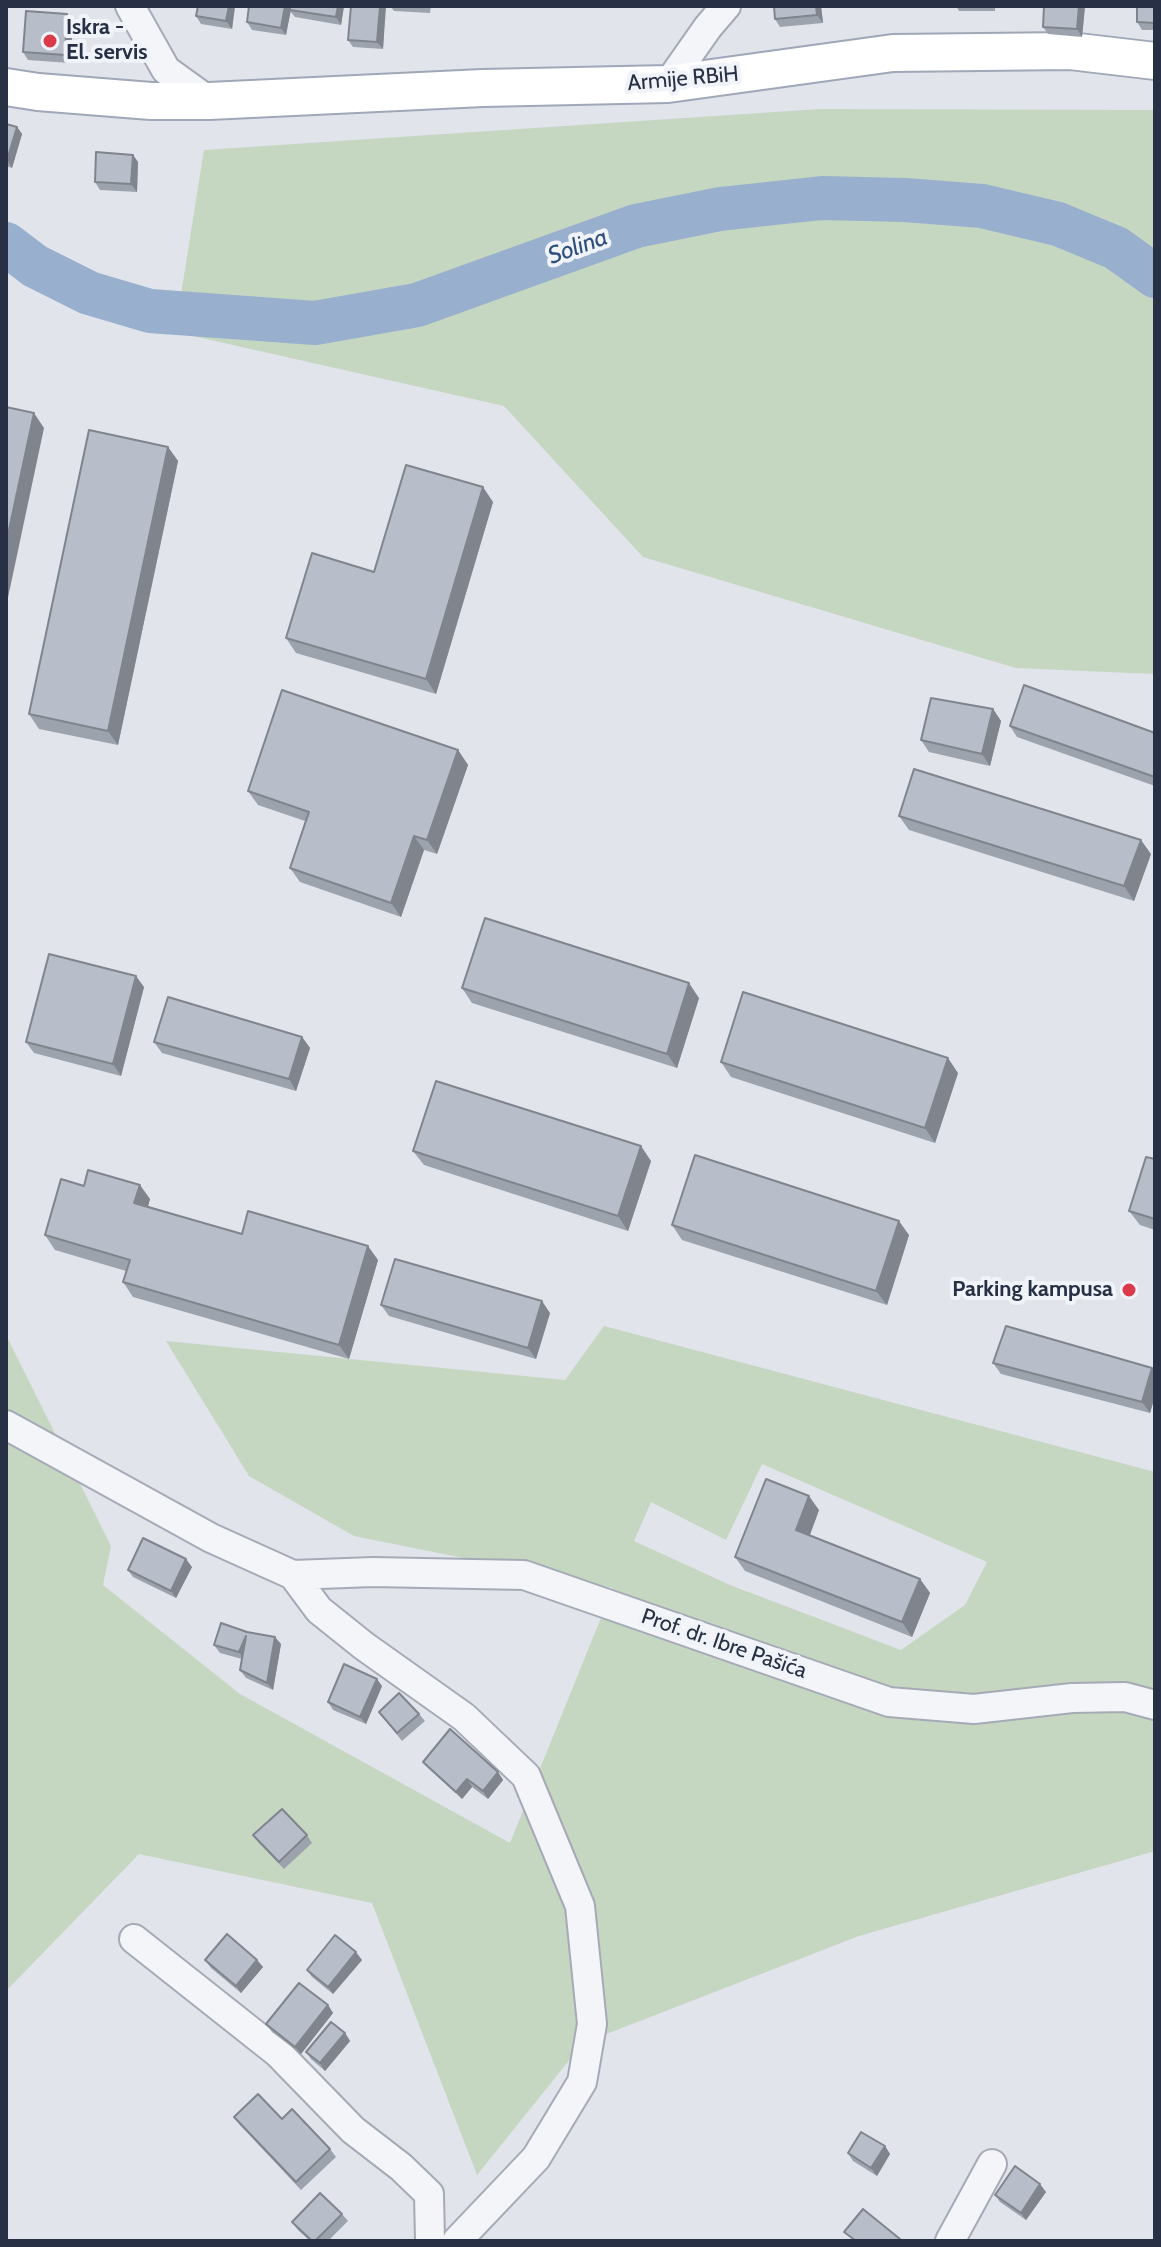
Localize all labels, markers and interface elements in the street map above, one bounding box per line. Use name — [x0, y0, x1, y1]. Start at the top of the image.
place label: Iskra - El. servis — [66, 15, 148, 66]
marker: Iskra - El. servis — [41, 32, 59, 50]
street label: Armije RBiH — [626, 61, 740, 97]
water label: Solina — [544, 223, 612, 271]
place label: Parking kampusa — [952, 1277, 1113, 1303]
marker: Parking kampusa — [1120, 1281, 1138, 1299]
street label: Prof. dr. Ibre Pašića — [638, 1603, 810, 1685]

